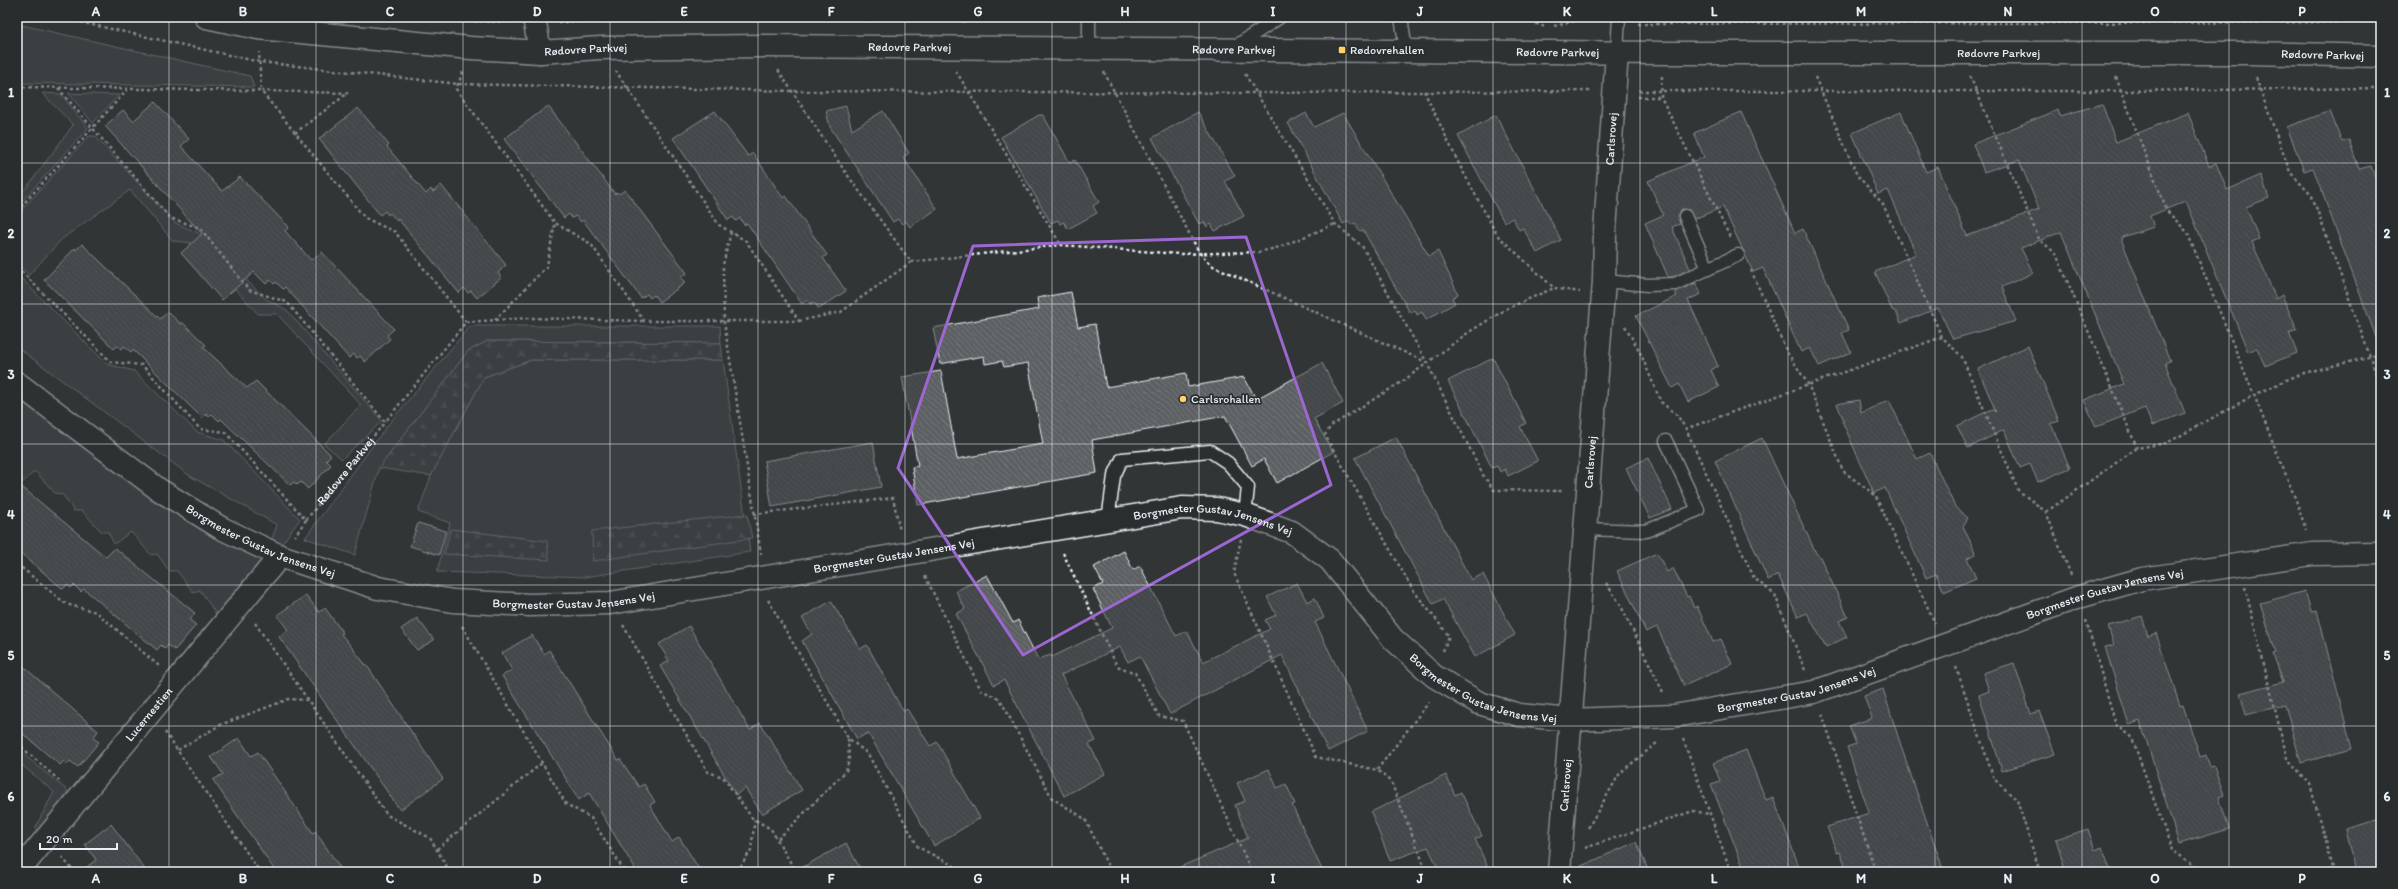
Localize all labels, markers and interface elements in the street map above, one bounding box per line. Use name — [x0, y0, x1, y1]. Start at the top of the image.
text: A — [91, 4, 101, 19]
text: B — [239, 4, 248, 19]
text: C — [386, 4, 395, 19]
text: D — [533, 4, 542, 19]
text: E — [680, 4, 688, 19]
text: F — [828, 4, 835, 19]
text: G — [974, 4, 983, 19]
text: H — [1121, 4, 1130, 19]
text: I — [1271, 4, 1276, 19]
text: J — [1416, 4, 1424, 19]
text: K — [1563, 4, 1572, 19]
text: L — [1711, 4, 1718, 19]
text: M — [1856, 4, 1866, 19]
text: N — [2004, 4, 2013, 19]
text: O — [2150, 4, 2160, 19]
text: P — [2298, 4, 2306, 19]
street label: Rødovre Parkvej — [868, 40, 951, 54]
street label: Rødovre Parkvej — [544, 41, 627, 59]
street label: Rødovre Parkvej — [1192, 42, 1275, 57]
place label: Rødovrehallen — [1350, 43, 1424, 57]
marker: Rødovrehallen — [1337, 45, 1347, 55]
street label: Rødovre Parkvej — [1516, 45, 1599, 59]
street label: Rødovre Parkvej — [1957, 46, 2040, 60]
street label: Rødovre Parkvej — [2281, 47, 2364, 63]
text: 1 — [8, 85, 14, 100]
text: 1 — [2384, 85, 2390, 100]
street label: Carlsrovej — [1602, 112, 1620, 166]
text: 2 — [8, 226, 15, 241]
text: 2 — [2384, 226, 2391, 241]
text: 3 — [7, 367, 15, 382]
text: 3 — [2383, 367, 2391, 382]
place label: Carlsrohallen — [1191, 392, 1261, 406]
marker: Carlsrohallen — [1178, 394, 1188, 404]
street label: Rødovre Parkvej — [314, 434, 377, 508]
street label: Carlsrovej — [1581, 435, 1599, 489]
street label: Borgmester Gustav Jensens Vej — [183, 501, 337, 581]
street label: Borgmester Gustav Jensens Vej — [1132, 501, 1294, 539]
text: 4 — [7, 507, 15, 522]
text: 4 — [2383, 507, 2391, 522]
street label: Borgmester Gustav Jensens Vej — [813, 536, 975, 576]
street label: Borgmester Gustav Jensens Vej — [2024, 566, 2184, 622]
street label: Borgmester Gustav Jensens Vej — [492, 589, 656, 612]
text: 5 — [8, 648, 15, 663]
text: 5 — [2384, 648, 2391, 663]
street label: Borgmester Gustav Jensens Vej — [1407, 650, 1558, 726]
street label: Borgmester Gustav Jensens Vej — [1716, 664, 1877, 715]
street label: Lucernestien — [122, 684, 176, 744]
street label: Carlsrovej — [1557, 758, 1575, 812]
text: 6 — [8, 789, 15, 804]
text: 6 — [2384, 789, 2391, 804]
scale bar — [40, 825, 117, 851]
text: 20 m — [46, 832, 73, 846]
text: A — [91, 871, 101, 886]
text: B — [239, 871, 248, 886]
text: C — [386, 871, 395, 886]
text: D — [533, 871, 542, 886]
text: E — [680, 871, 688, 886]
text: F — [828, 871, 835, 886]
text: G — [974, 871, 983, 886]
text: H — [1121, 871, 1130, 886]
text: I — [1271, 871, 1276, 886]
text: J — [1416, 871, 1424, 886]
text: K — [1563, 871, 1572, 886]
text: L — [1711, 871, 1718, 886]
text: M — [1856, 871, 1866, 886]
text: N — [2004, 871, 2013, 886]
text: O — [2150, 871, 2160, 886]
text: P — [2298, 871, 2306, 886]

